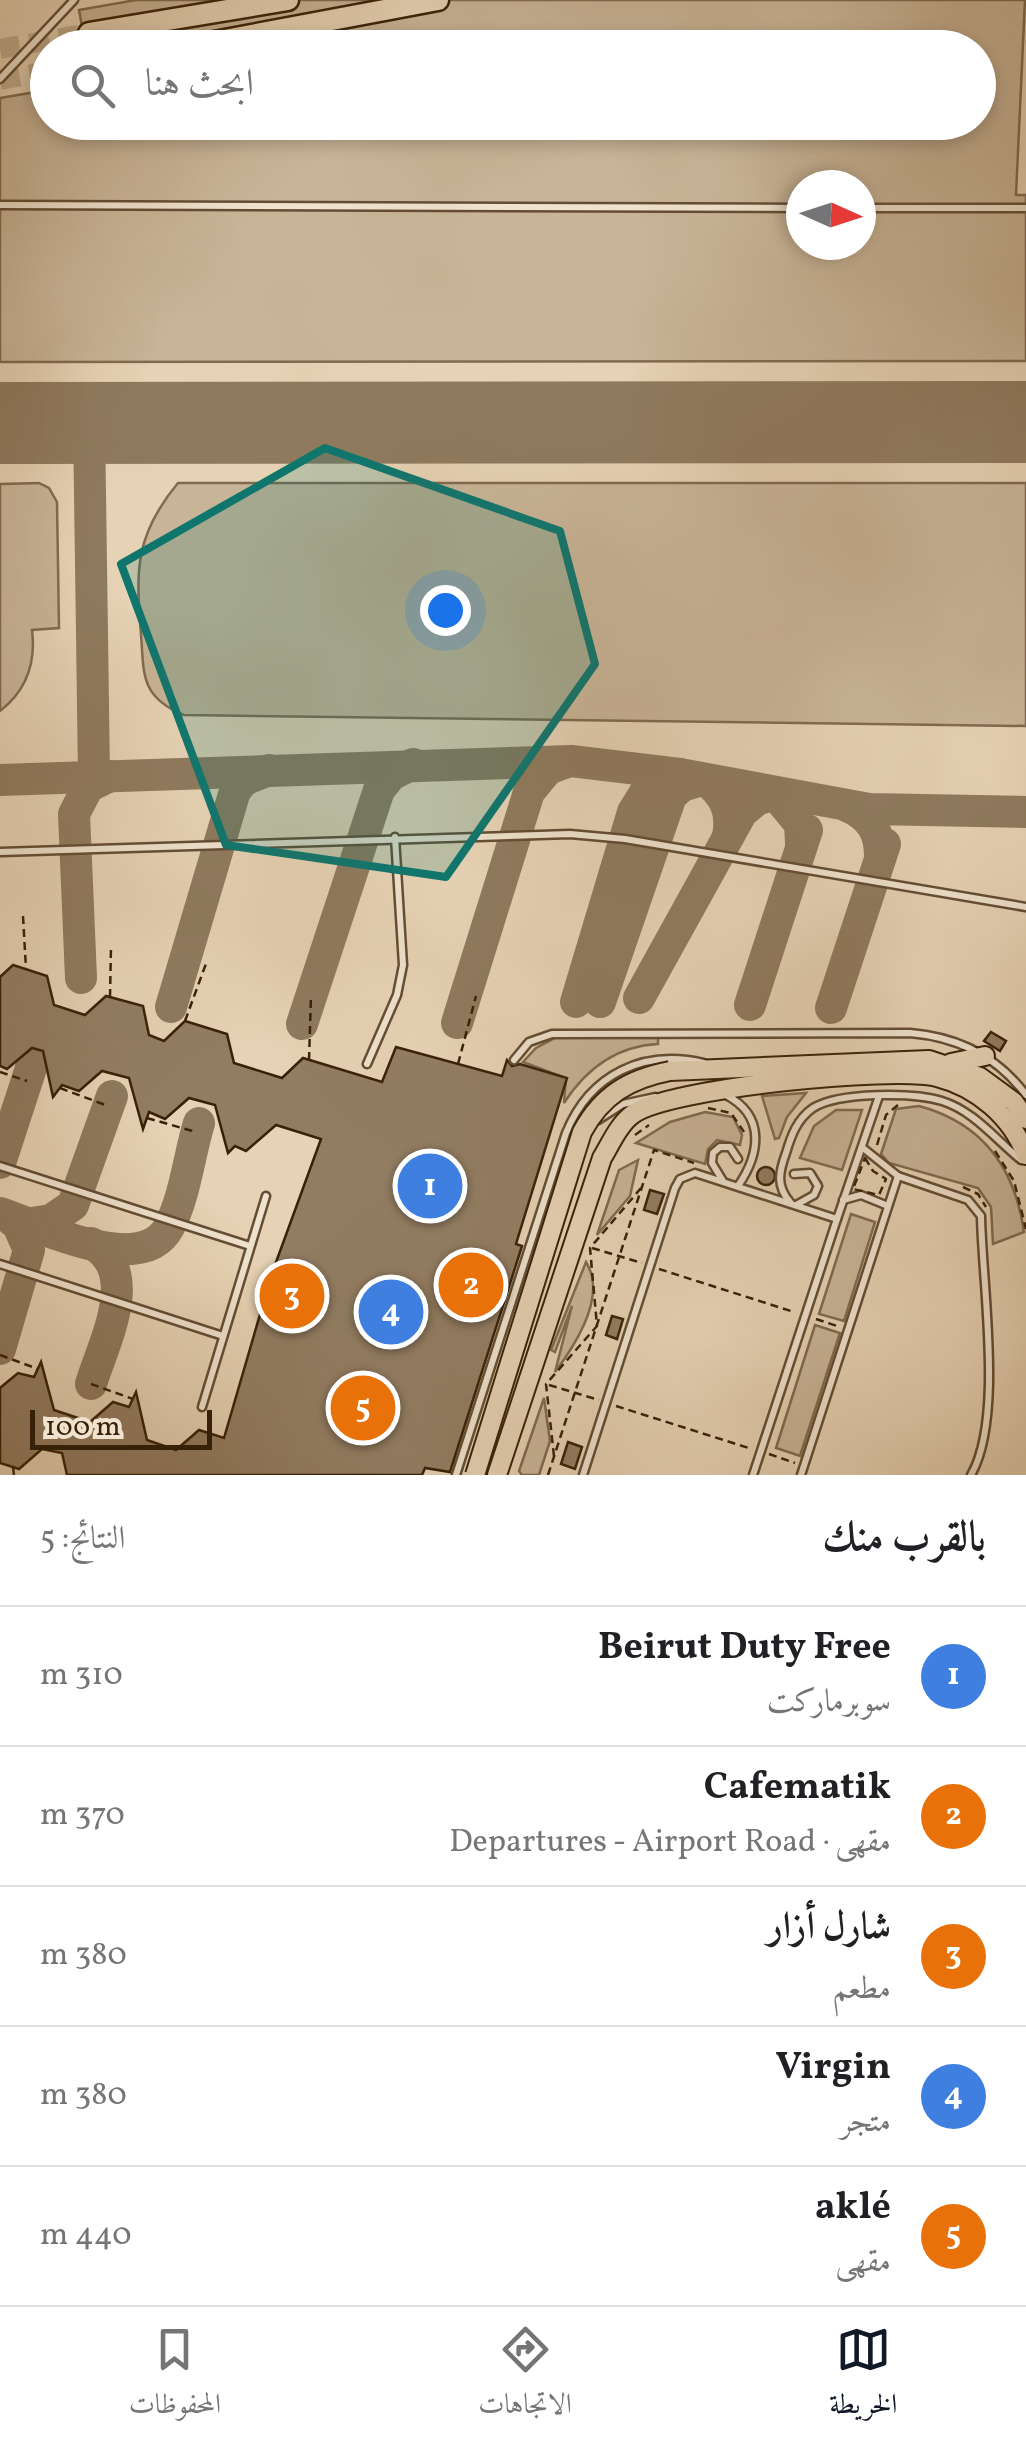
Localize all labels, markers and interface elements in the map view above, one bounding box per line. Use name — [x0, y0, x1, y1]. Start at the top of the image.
search box — [30, 30, 996, 140]
icon: search — [65, 58, 120, 113]
text: ابحث هنا — [145, 59, 254, 112]
north arrow — [786, 170, 876, 260]
your location — [420, 585, 471, 636]
pin: 1 — [398, 1148, 462, 1224]
pin: 2 — [438, 1248, 504, 1322]
pin: 3 — [260, 1258, 324, 1334]
pin: 4 — [358, 1274, 424, 1350]
pin: 5 — [330, 1370, 396, 1446]
scale bar — [30, 1405, 212, 1450]
text: 100 m — [45, 1408, 120, 1447]
text: بالقرب منك — [822, 1510, 986, 1569]
text: النتائج: 5 — [40, 1518, 126, 1562]
text: Beirut Duty Free — [598, 1622, 891, 1675]
text: 310 m — [40, 1654, 123, 1698]
text: 1 — [947, 1654, 960, 1698]
text: سوبرماركت — [767, 1681, 891, 1725]
text: Cafematik — [704, 1762, 891, 1815]
text: 370 m — [40, 1794, 125, 1838]
text: 2 — [945, 1794, 962, 1838]
text: مقهى · Departures - Airport Road — [449, 1821, 891, 1865]
text: شارل أزار — [768, 1902, 891, 1955]
text: 380 m — [40, 1934, 127, 1978]
text: 3 — [945, 1934, 962, 1978]
text: مطعم — [833, 1968, 891, 2012]
text: Virgin — [775, 2042, 891, 2095]
text: 380 m — [40, 2074, 127, 2118]
text: 4 — [944, 2074, 963, 2118]
text: متجر — [840, 2101, 891, 2145]
text: aklé — [815, 2182, 891, 2235]
text: 440 m — [40, 2214, 132, 2258]
text: 5 — [946, 2214, 961, 2258]
text: مقهى — [835, 2241, 891, 2285]
tab: المحفوظات — [129, 2322, 221, 2431]
tab: الاتجاهات — [478, 2322, 572, 2431]
tab: الخريطة — [829, 2322, 897, 2431]

